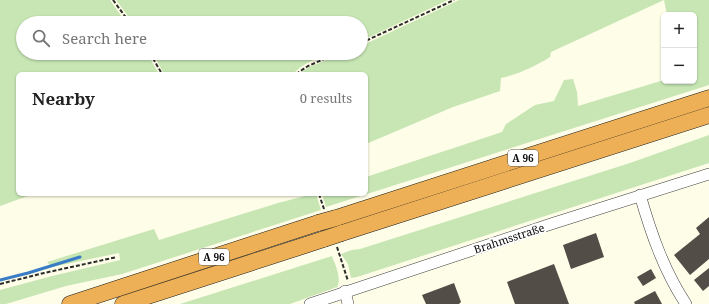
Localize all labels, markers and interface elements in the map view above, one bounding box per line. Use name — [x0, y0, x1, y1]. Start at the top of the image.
map controls — [661, 12, 697, 84]
button: + — [661, 12, 697, 48]
search box — [16, 16, 368, 60]
icon: search — [30, 27, 52, 49]
text: Search here — [62, 28, 147, 48]
button: − — [661, 48, 697, 84]
text: Nearby — [32, 87, 95, 110]
text: 0 results — [300, 89, 352, 107]
road number: A 96 — [508, 150, 538, 166]
street label: Brahmsstraße — [472, 219, 546, 257]
road number: A 96 — [199, 249, 229, 265]

